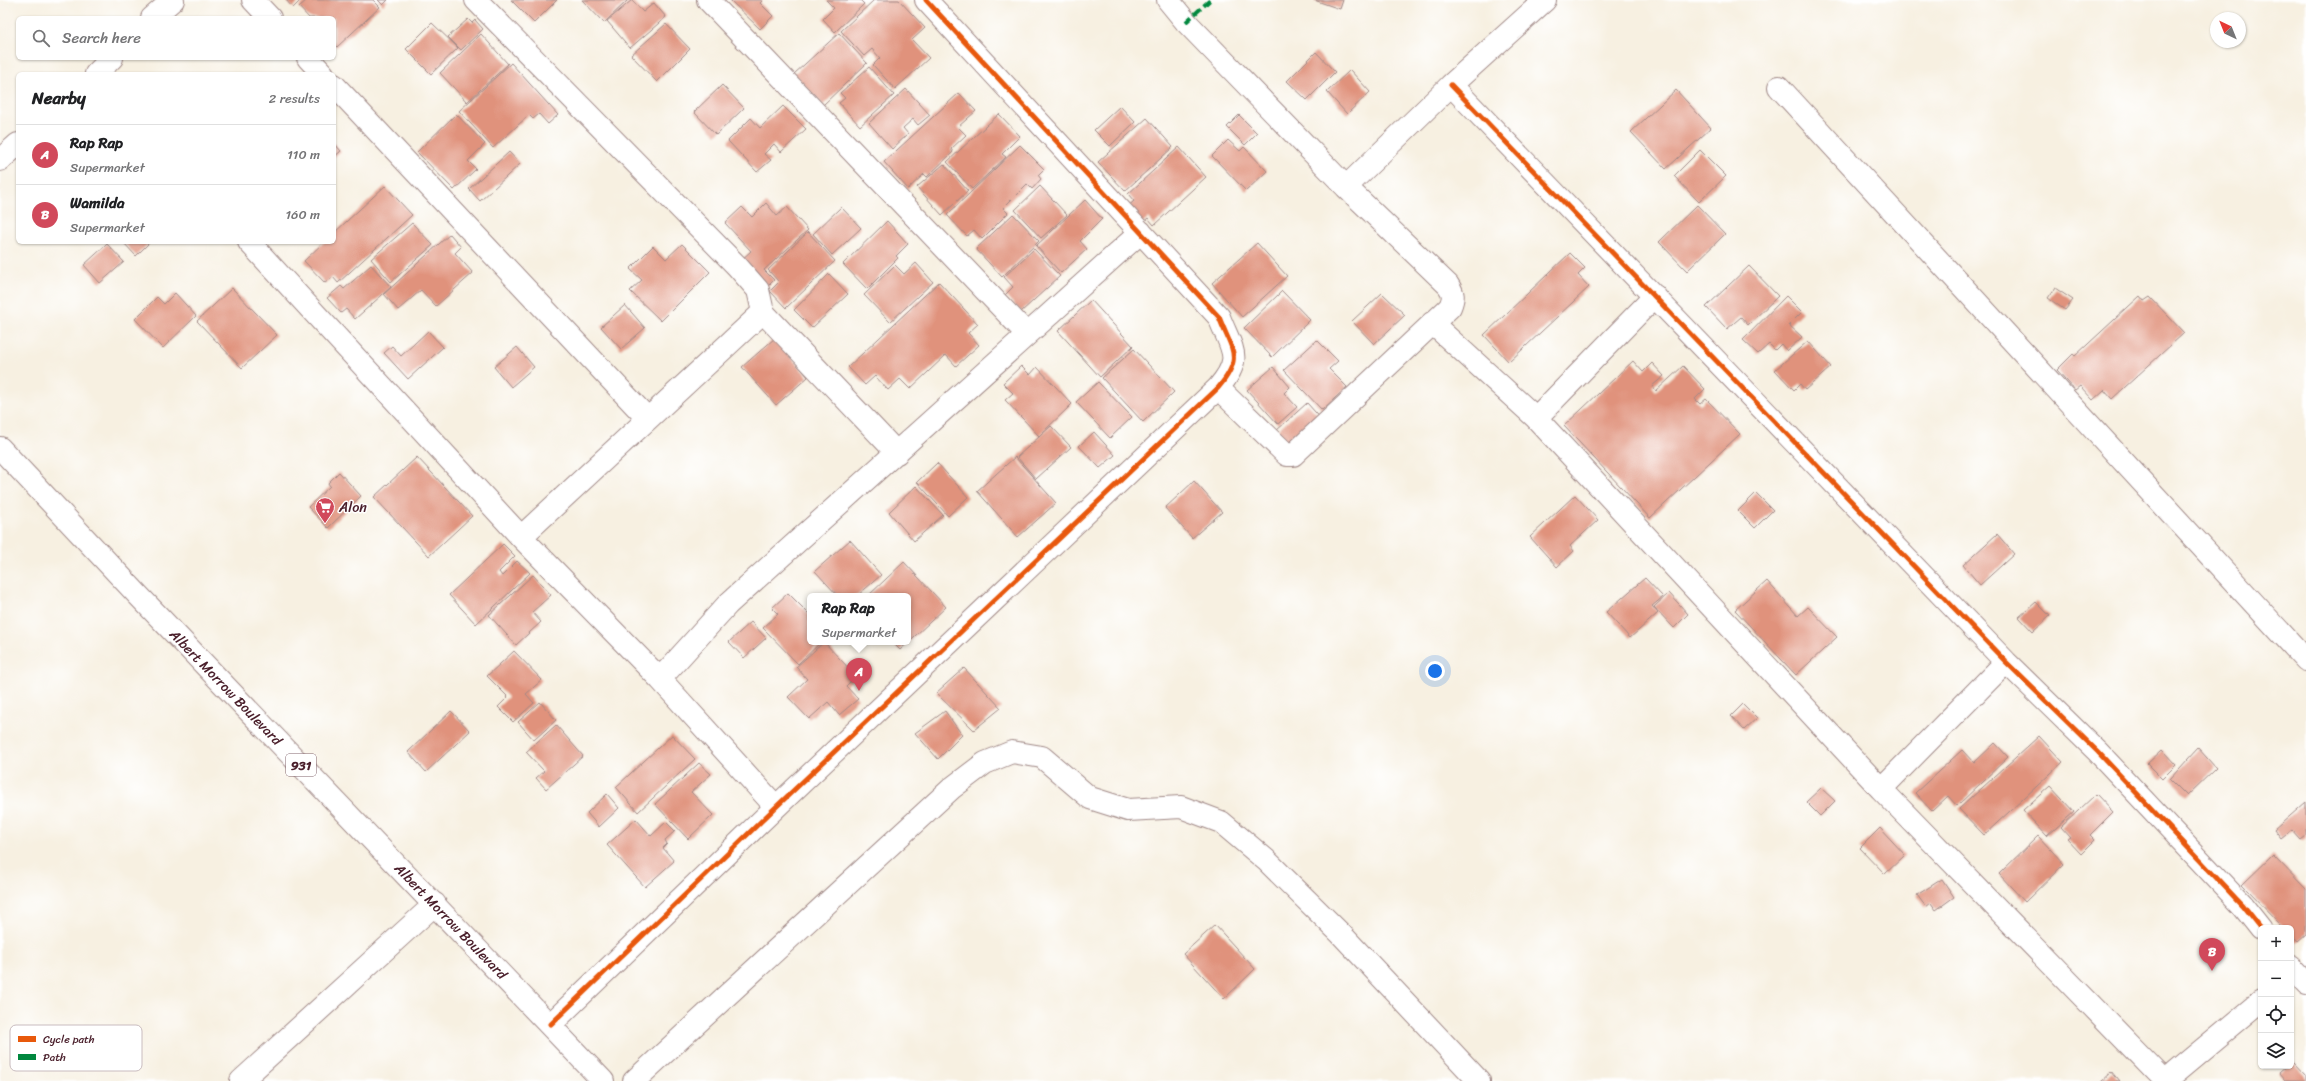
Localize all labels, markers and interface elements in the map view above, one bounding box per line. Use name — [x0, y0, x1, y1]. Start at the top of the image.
north arrow — [2210, 12, 2246, 48]
search box — [16, 16, 336, 60]
text: Search here — [62, 25, 141, 51]
icon: search — [30, 27, 52, 49]
text: Nearby — [32, 83, 86, 113]
text: 2 results — [269, 87, 320, 110]
text: Rap Rap — [70, 130, 123, 156]
text: A — [41, 143, 49, 166]
text: 110 m — [287, 143, 320, 166]
text: Supermarket — [70, 156, 145, 179]
text: Wamilda — [70, 190, 124, 216]
text: B — [41, 203, 49, 226]
text: 160 m — [285, 203, 320, 226]
text: Supermarket — [70, 216, 145, 239]
place label: Alon — [338, 495, 367, 520]
supermarket icon: Alon — [314, 496, 336, 524]
popup — [807, 593, 911, 645]
text: Rap Rap — [822, 595, 875, 621]
text: Supermarket — [822, 621, 896, 644]
street label: Albert Morrow Boulevard — [162, 622, 289, 753]
pin: A — [846, 658, 872, 691]
your location — [1425, 661, 1445, 681]
road number: 931 — [286, 754, 316, 776]
street label: Albert Morrow Boulevard — [387, 856, 514, 987]
map controls — [2258, 925, 2294, 1069]
button: + — [2258, 925, 2294, 961]
pin: B — [2199, 938, 2225, 971]
button: − — [2258, 961, 2294, 997]
button: locate — [2258, 997, 2294, 1033]
legend — [10, 1025, 142, 1071]
text: Cycle path — [43, 1030, 95, 1049]
button: layers — [2258, 1033, 2294, 1069]
text: Path — [43, 1048, 66, 1067]

